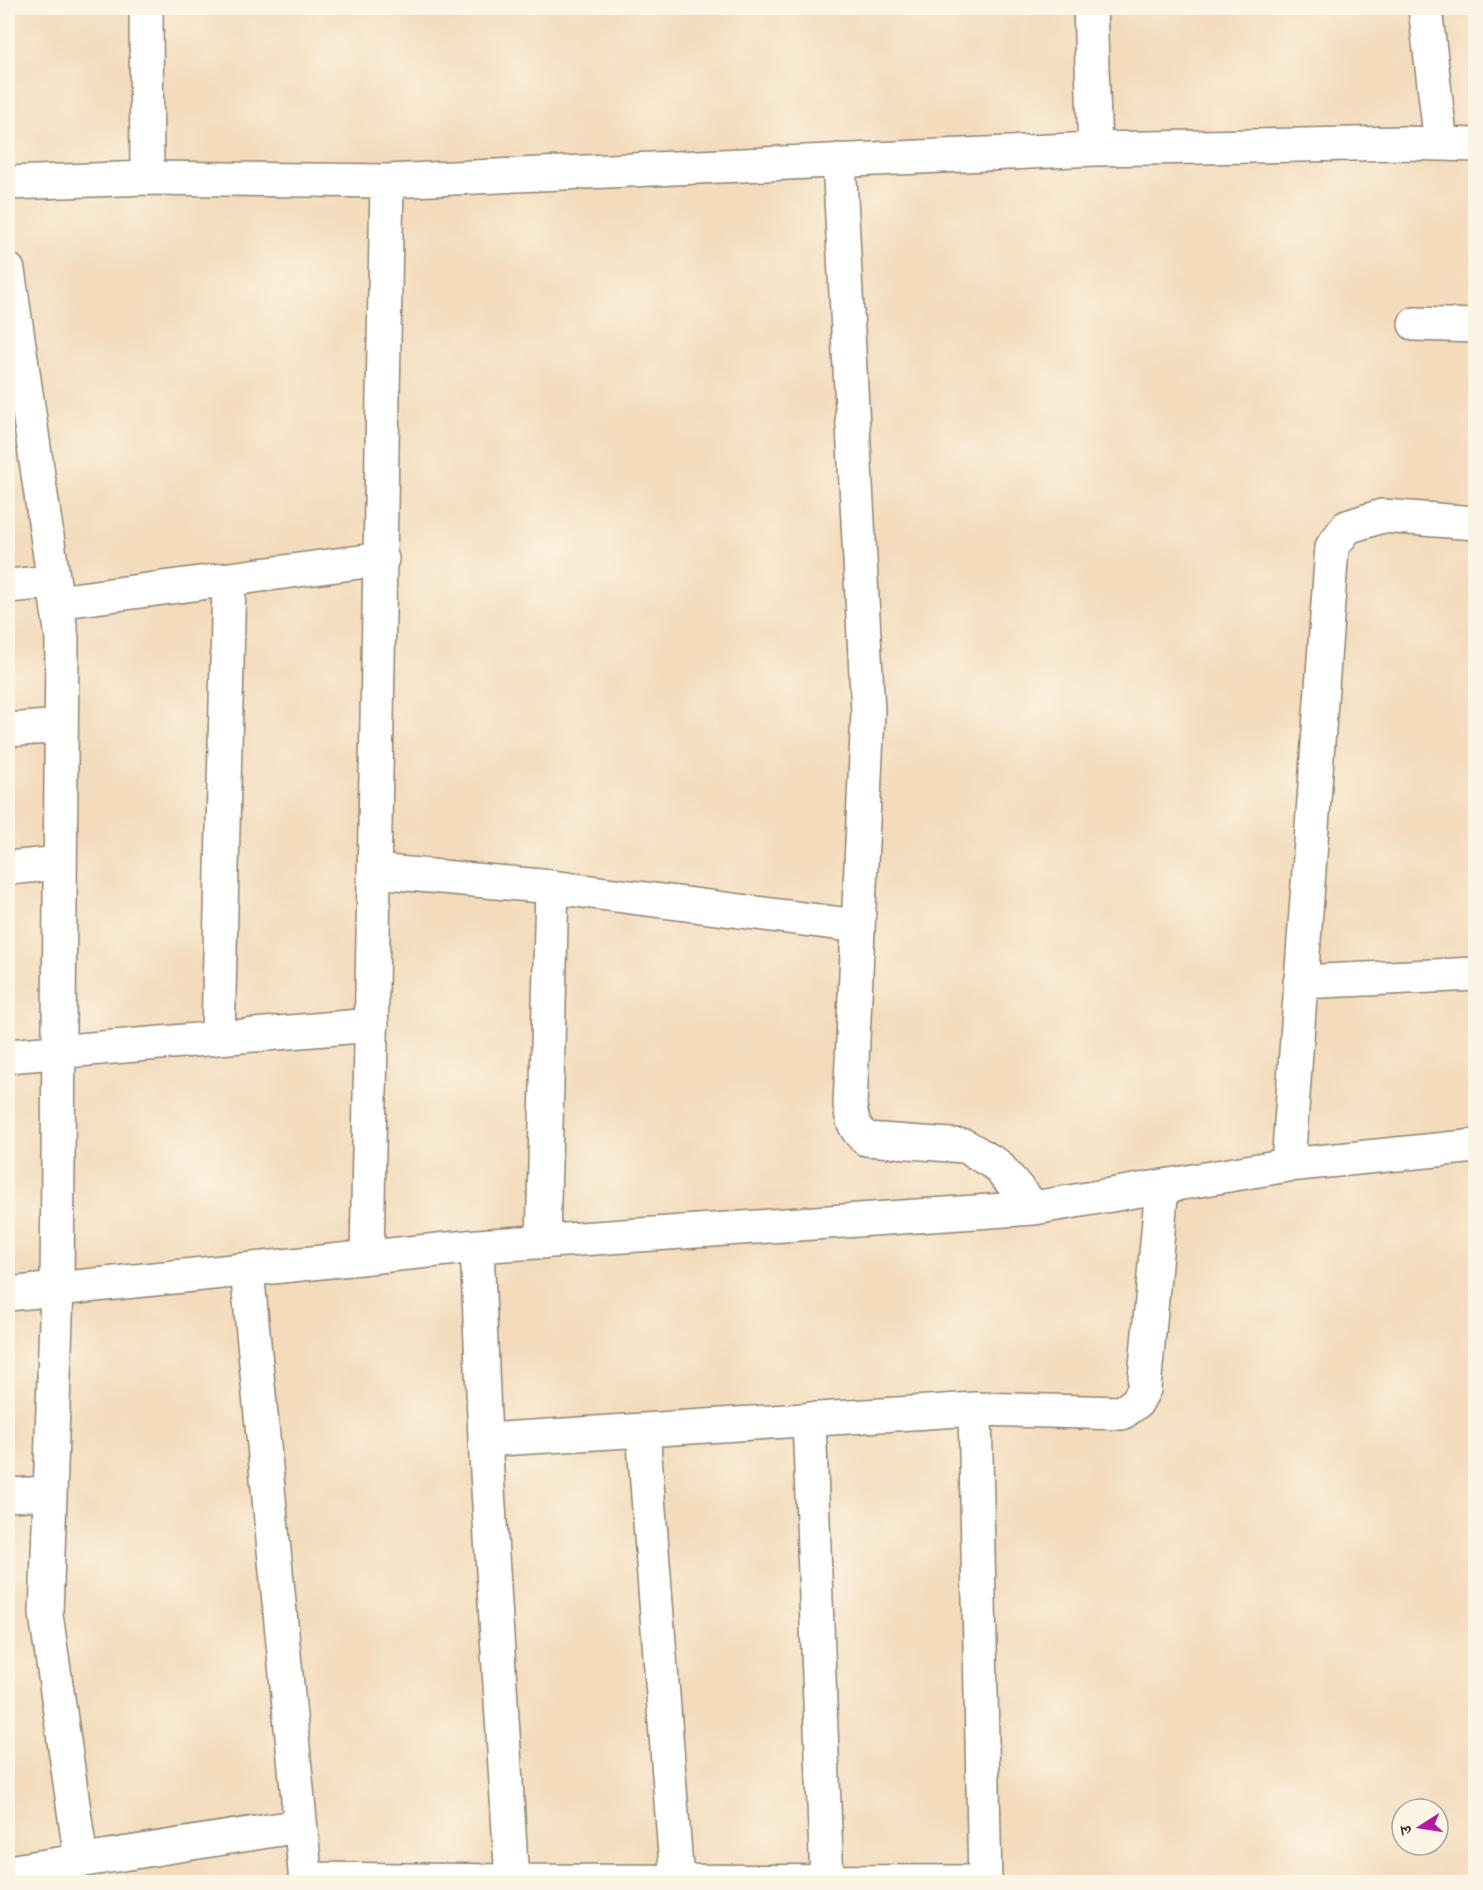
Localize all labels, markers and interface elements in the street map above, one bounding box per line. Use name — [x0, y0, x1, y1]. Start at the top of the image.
north arrow — [1390, 1797, 1450, 1857]
text: उ — [1394, 1822, 1418, 1837]

